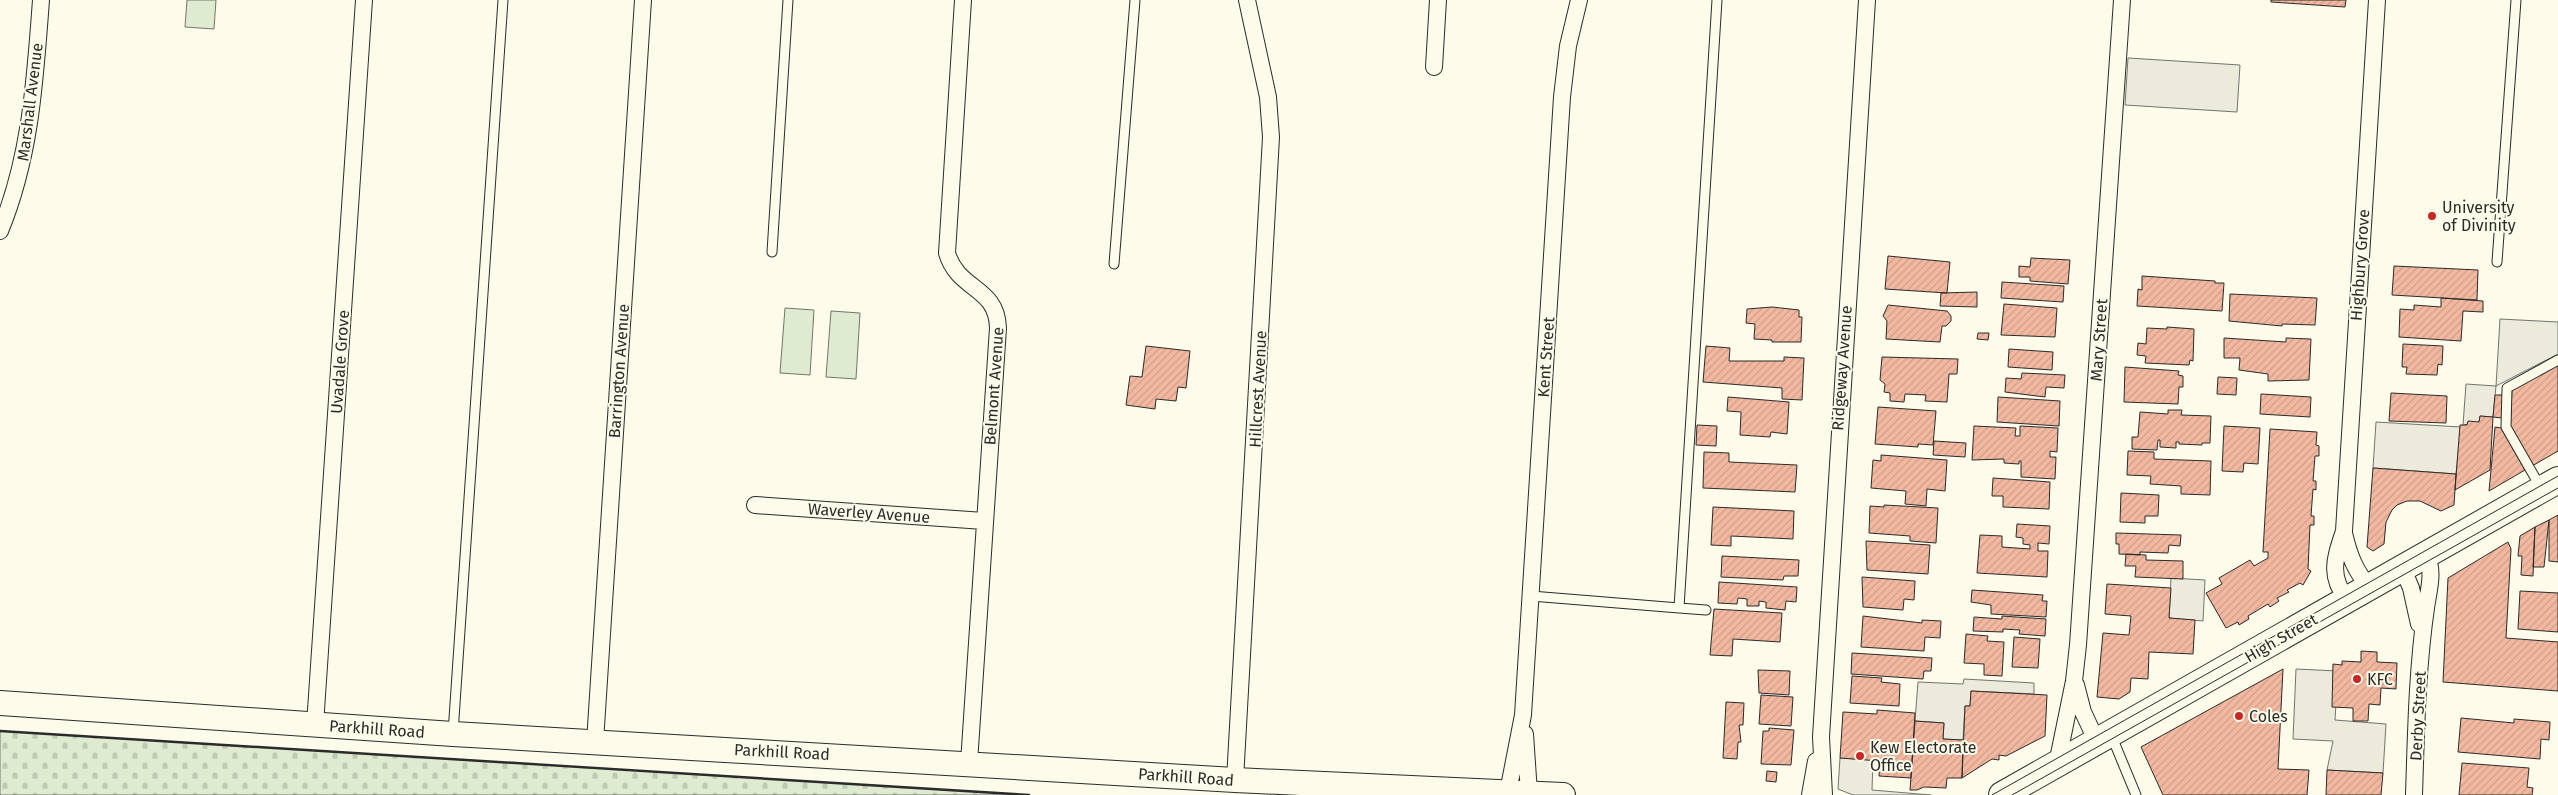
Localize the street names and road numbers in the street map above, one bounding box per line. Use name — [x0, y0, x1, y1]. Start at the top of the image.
street label: Marshall Avenue — [13, 42, 47, 162]
street label: Highbury Grove — [2347, 209, 2373, 321]
street label: Mary Street — [2087, 298, 2111, 382]
street label: Barrington Avenue — [605, 303, 633, 439]
street label: Ridgeway Avenue — [1828, 305, 1856, 431]
street label: Uvadale Grove — [327, 309, 353, 415]
street label: Kent Street — [1534, 316, 1558, 398]
street label: Belmont Avenue — [980, 326, 1008, 446]
street label: Hillcrest Avenue — [1245, 330, 1271, 448]
street label: Waverley Avenue — [807, 499, 931, 527]
street label: High Street — [2241, 609, 2321, 666]
street label: Derby Street — [2406, 670, 2430, 762]
street label: Parkhill Road — [329, 716, 425, 742]
street label: Parkhill Road — [734, 740, 830, 764]
street label: Parkhill Road — [1138, 764, 1234, 790]

